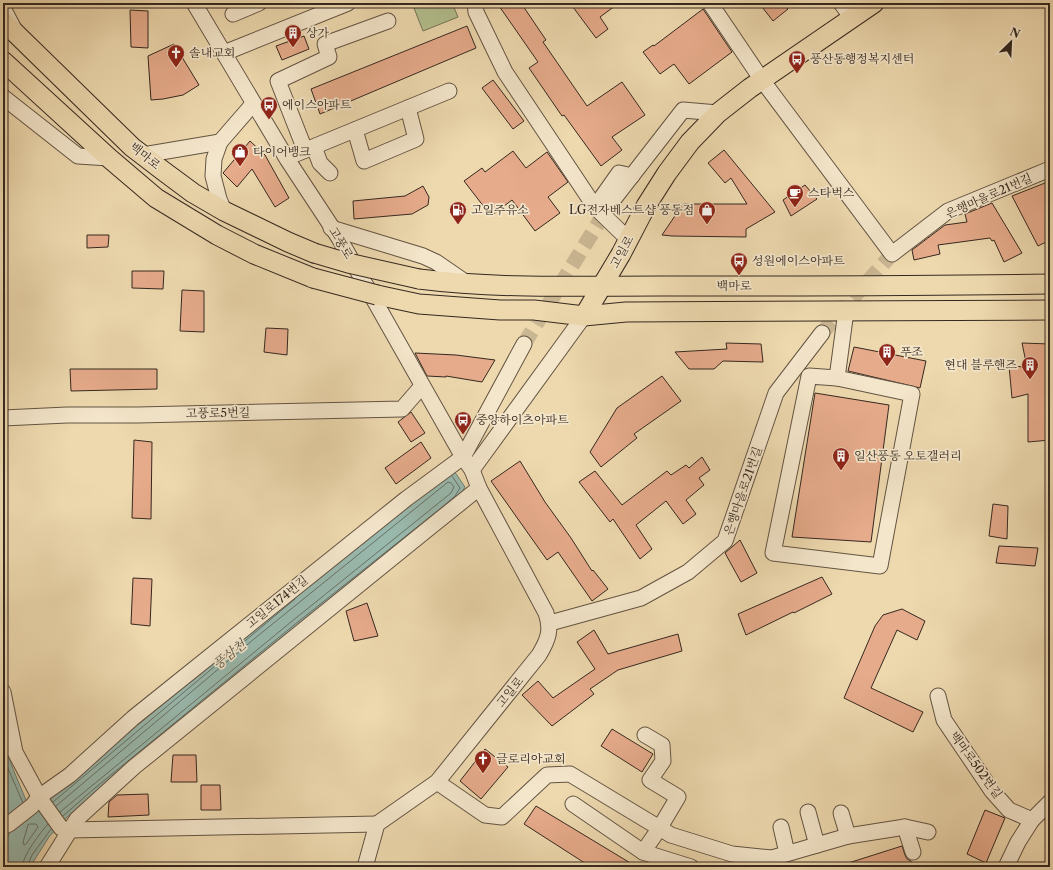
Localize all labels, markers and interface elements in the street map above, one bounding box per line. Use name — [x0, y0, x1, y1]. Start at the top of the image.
north arrow — [991, 22, 1031, 62]
building icon: 상가 — [283, 23, 303, 48]
place label: 상가 — [306, 25, 330, 40]
text: N — [1008, 25, 1023, 41]
church icon: 솔내교회 — [166, 43, 186, 68]
place label: 솔내교회 — [189, 45, 235, 60]
bus stop icon: 풍산동행정복지센터 — [787, 49, 807, 74]
place label: 풍산동행정복지센터 — [810, 51, 914, 66]
bus stop icon: 에이스아파트 — [259, 95, 279, 120]
place label: 에이스아파트 — [282, 97, 352, 112]
street label: 백마로 — [127, 139, 164, 173]
shop icon: 타이어뱅크 — [230, 142, 250, 167]
place label: 타이어뱅크 — [253, 144, 311, 159]
street label: 은행마을로21번길 — [943, 170, 1034, 221]
cafe icon: 스타벅스 — [785, 183, 805, 208]
place label: 스타벅스 — [808, 185, 855, 200]
fuel station icon: 고일주유소 — [448, 200, 468, 225]
shop icon: LG전자베스트샵 풍동점 — [697, 200, 717, 225]
place label: 고일주유소 — [471, 202, 529, 217]
place label: LG전자베스트샵 풍동점 — [569, 202, 694, 217]
street label: 고풍로 — [326, 224, 357, 262]
street label: 고일로 — [607, 233, 637, 271]
bus stop icon: 성원에이스아파트 — [729, 251, 749, 276]
place label: 성원에이스아파트 — [752, 253, 845, 268]
street label: 백마로 — [717, 278, 752, 293]
building icon: 푸조 — [877, 342, 897, 367]
place label: 푸조 — [900, 344, 924, 359]
building icon: 현대 블루핸즈 — [1020, 355, 1040, 380]
place label: 현대 블루핸즈 — [944, 357, 1017, 372]
street label: 고풍로5번길 — [186, 404, 250, 421]
bus stop icon: 중앙하이츠아파트 — [453, 410, 473, 435]
place label: 중앙하이츠아파트 — [476, 412, 569, 427]
street label: 은행마을로21번길 — [720, 444, 765, 537]
building icon: 일산풍동 오토갤러리 — [831, 446, 851, 471]
place label: 일산풍동 오토갤러리 — [854, 448, 962, 463]
street label: 고일로174번길 — [243, 572, 311, 631]
water label: 풍삼천 — [209, 635, 250, 672]
street label: 고일로 — [493, 673, 527, 710]
street label: 백마로502번길 — [947, 728, 1006, 801]
church icon: 글로리아교회 — [473, 749, 493, 774]
place label: 글로리아교회 — [496, 751, 566, 766]

